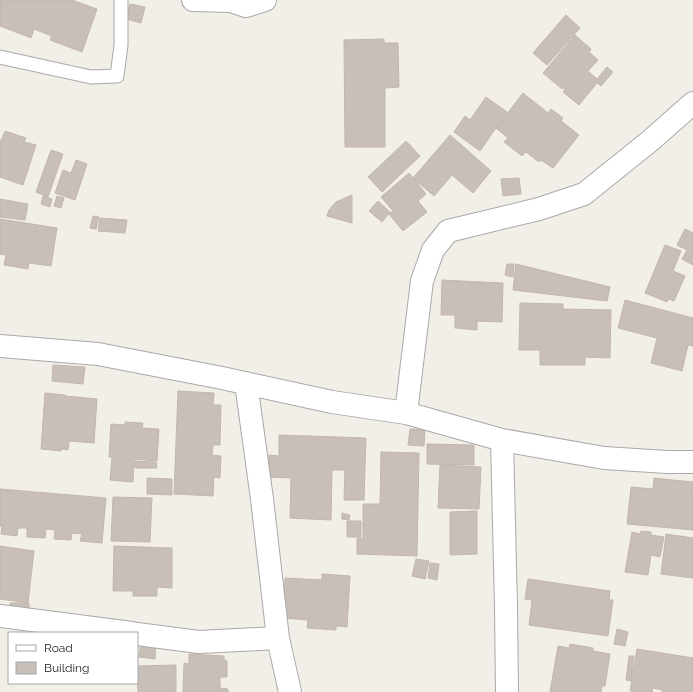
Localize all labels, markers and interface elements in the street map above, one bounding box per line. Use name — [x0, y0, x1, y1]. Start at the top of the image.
legend — [8, 632, 138, 684]
text: Road — [44, 641, 73, 655]
text: Building — [44, 661, 90, 675]

